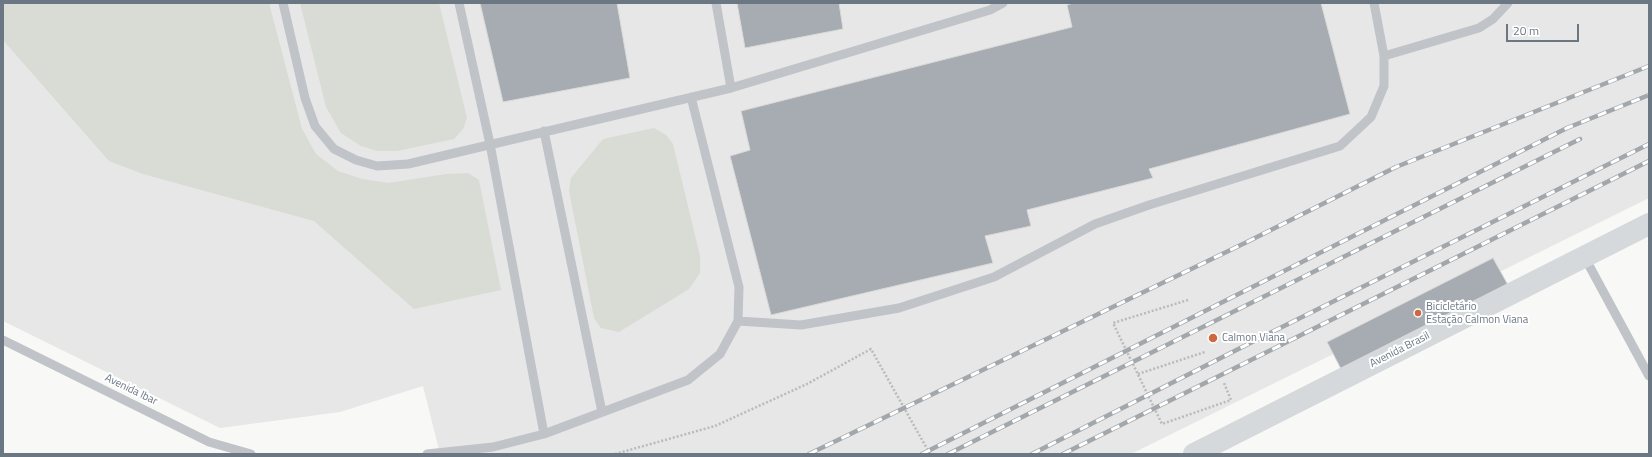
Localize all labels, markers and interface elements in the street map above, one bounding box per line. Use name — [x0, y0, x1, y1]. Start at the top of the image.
scale bar — [1508, 16, 1581, 42]
text: 20 m — [1513, 21, 1539, 40]
place label: Bicicletário Estação Calmon Viana — [1426, 300, 1528, 326]
marker: Bicicletário Estação Calmon Viana — [1413, 308, 1423, 318]
street label: Avenida Brasil — [1368, 329, 1432, 371]
place label: Calmon Viana — [1222, 331, 1285, 345]
marker: Calmon Viana — [1207, 332, 1219, 344]
street label: Avenida Ibar — [103, 372, 159, 408]

